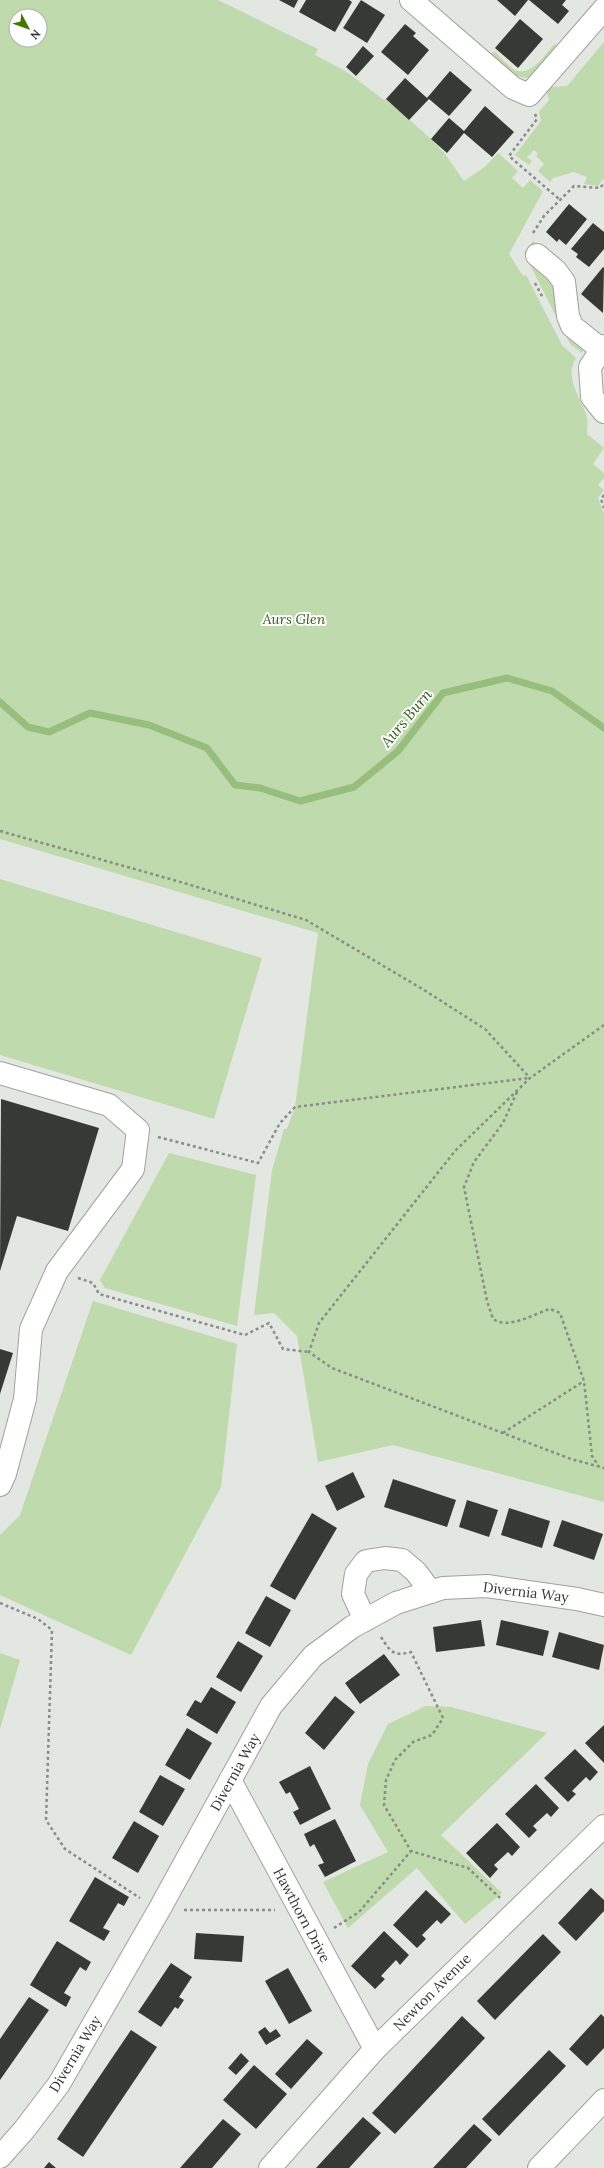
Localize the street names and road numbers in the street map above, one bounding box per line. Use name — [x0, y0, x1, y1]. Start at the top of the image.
street label: Divernia Way — [482, 1578, 570, 1606]
street label: Divernia Way — [206, 1729, 264, 1814]
street label: Hawthorn Drive — [270, 1865, 335, 1966]
street label: Newton Avenue — [389, 1949, 475, 2035]
street label: Divernia Way — [45, 2012, 105, 2096]

